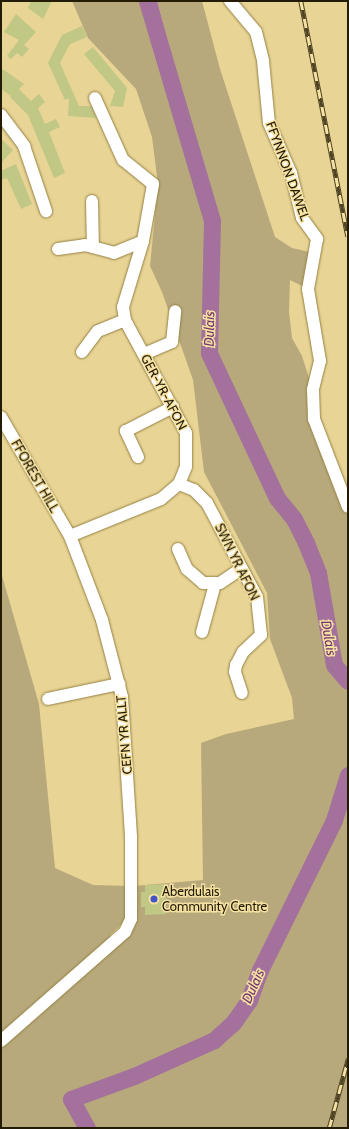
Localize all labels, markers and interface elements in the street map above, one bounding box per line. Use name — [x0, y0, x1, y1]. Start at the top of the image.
street label: FFYNNON DAWEL — [263, 119, 313, 223]
water label: Dulais — [200, 311, 218, 347]
street label: GER-YR-AFON — [138, 352, 190, 432]
street label: FFOREST HILL — [8, 437, 62, 515]
street label: SWN YR AFON — [212, 521, 262, 603]
water label: Dulais — [318, 619, 340, 657]
street label: CEFN YR ALLT — [113, 695, 135, 775]
place label: Aberdulais Community Centre — [162, 884, 267, 915]
marker: Aberdulais Community Centre — [149, 894, 159, 904]
water label: Dulais — [238, 966, 268, 1006]

